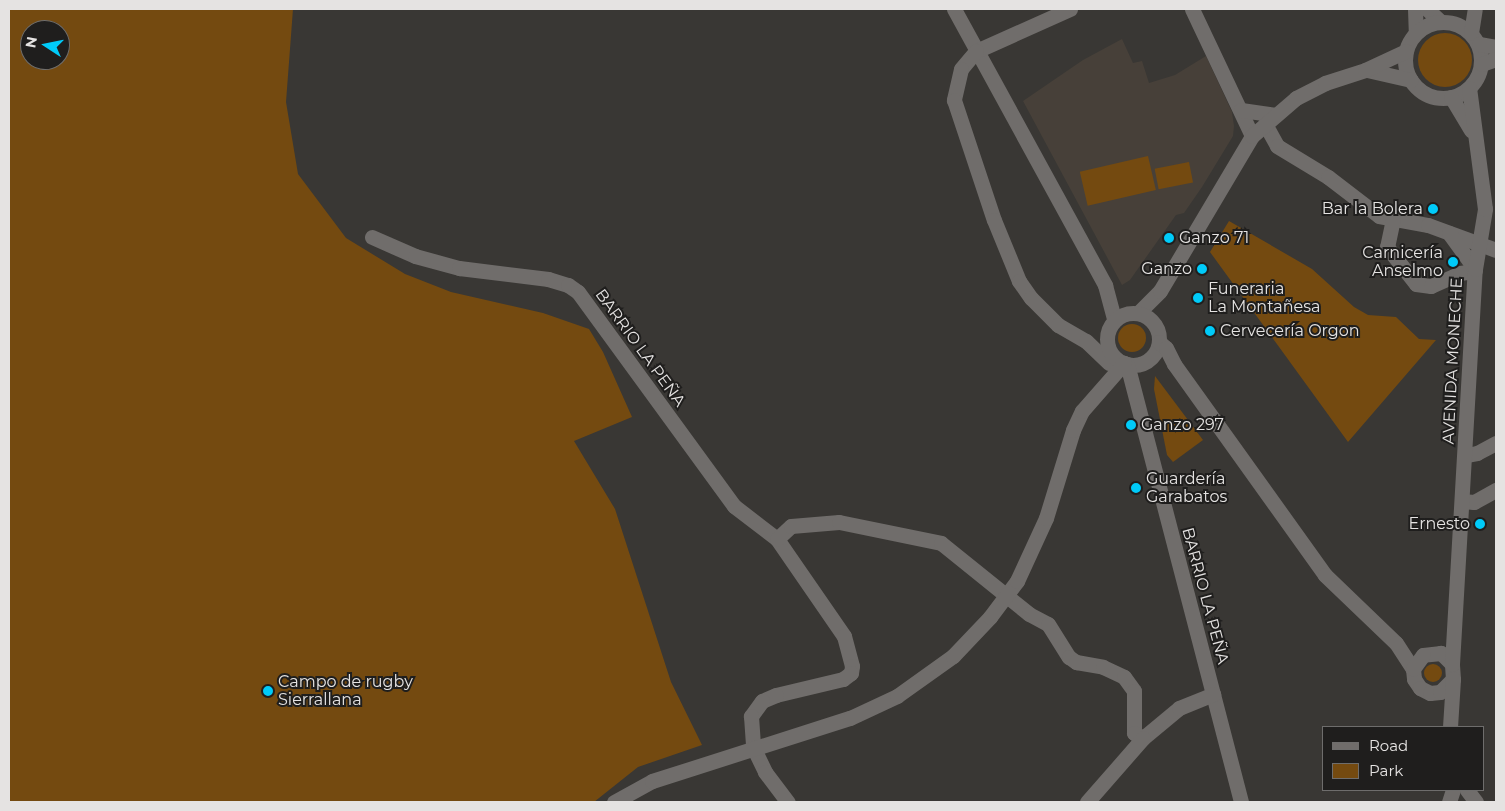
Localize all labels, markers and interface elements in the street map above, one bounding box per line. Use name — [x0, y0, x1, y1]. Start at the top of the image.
north arrow — [20, 20, 70, 70]
text: N — [21, 35, 41, 50]
place label: Bar la Bolera — [1322, 199, 1423, 219]
marker: Bar la Bolera — [1427, 203, 1439, 215]
place label: Ganzo 71 — [1179, 228, 1249, 248]
marker: Ganzo 71 — [1163, 232, 1175, 244]
place label: Carnicería Anselmo — [1362, 243, 1443, 281]
marker: Carnicería Anselmo — [1447, 256, 1459, 268]
place label: Ganzo — [1141, 259, 1192, 279]
marker: Ganzo — [1196, 263, 1208, 275]
street label: AVENIDA MONECHE — [1439, 277, 1467, 445]
place label: Funeraria La Montañesa — [1208, 279, 1321, 317]
street label: BARRIO LA PEÑA — [591, 285, 689, 411]
marker: Funeraria La Montañesa — [1192, 292, 1204, 304]
place label: Cervecería Orgon — [1220, 321, 1360, 341]
marker: Cervecería Orgon — [1204, 325, 1216, 337]
place label: Ganzo 297 — [1141, 415, 1224, 435]
marker: Ganzo 297 — [1125, 419, 1137, 431]
place label: Guardería Garabatos — [1146, 469, 1227, 507]
marker: Guardería Garabatos — [1130, 482, 1142, 494]
place label: Ernesto — [1408, 514, 1470, 534]
marker: Ernesto — [1474, 518, 1486, 530]
street label: BARRIO LA PEÑA — [1178, 526, 1232, 666]
place label: Campo de rugby Sierrallana — [278, 672, 413, 710]
marker: Campo de rugby Sierrallana — [262, 685, 274, 697]
legend — [1322, 726, 1485, 791]
text: Road — [1369, 736, 1408, 755]
text: Park — [1369, 761, 1403, 780]

